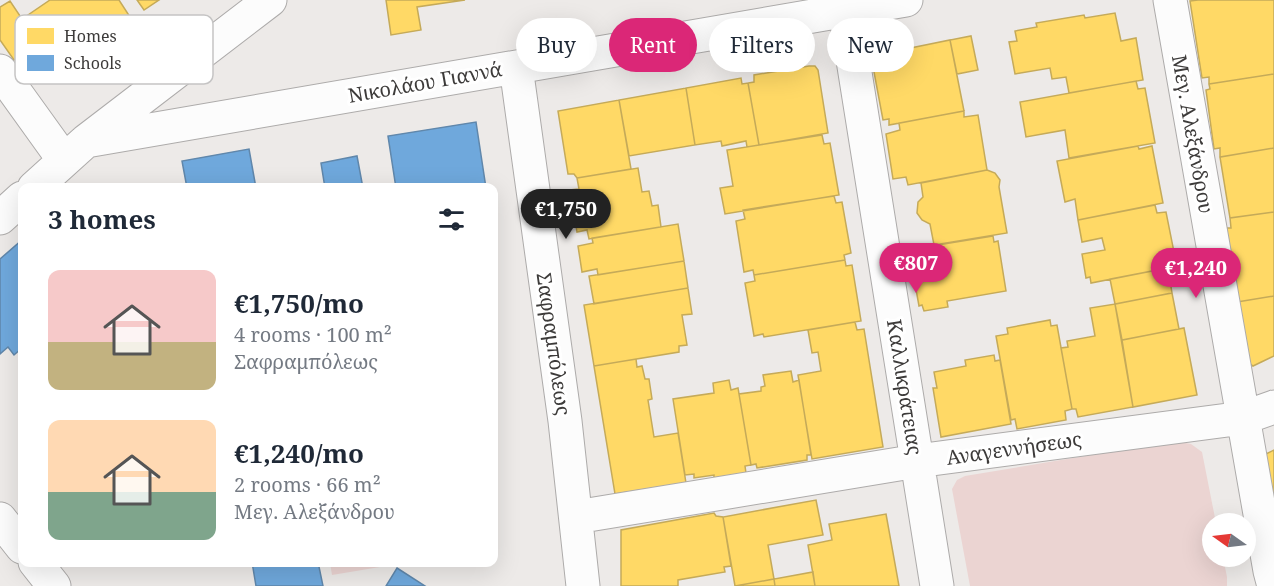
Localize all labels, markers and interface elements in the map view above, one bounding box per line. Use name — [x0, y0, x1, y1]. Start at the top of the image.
legend — [15, 15, 213, 84]
chip: Buy — [516, 18, 597, 72]
chip: Rent — [609, 18, 697, 72]
chip: Filters — [709, 18, 815, 72]
chip: New — [827, 18, 914, 72]
text: Homes — [64, 25, 117, 47]
text: Schools — [64, 52, 121, 74]
street label: Μεγ. Αλεξάνδρου — [1166, 52, 1220, 216]
street label: Νικολάου Γιαννά — [346, 55, 504, 109]
pin: €1,750 — [517, 189, 615, 240]
text: €1,750 — [535, 195, 597, 222]
text: 3 homes — [48, 201, 156, 237]
icon: filters — [435, 203, 468, 236]
pin: €807 — [880, 243, 952, 294]
pin: €1,240 — [1147, 248, 1245, 299]
text: €807 — [893, 249, 939, 276]
text: €1,240 — [1165, 254, 1227, 281]
street label: Σαφραμπόλεως — [531, 271, 577, 417]
text: €1,750/mo — [234, 285, 364, 321]
icon: home — [96, 294, 168, 366]
street label: Καλλικράτειας — [881, 317, 929, 457]
text: 4 rooms · 100 m² — [234, 321, 392, 348]
text: Σαφραμπόλεως — [234, 348, 378, 375]
street label: Αναγεννήσεως — [945, 425, 1083, 471]
text: €1,240/mo — [234, 435, 364, 471]
icon: home — [96, 444, 168, 516]
text: 2 rooms · 66 m² — [234, 471, 381, 498]
text: Μεγ. Αλεξάνδρου — [234, 498, 395, 525]
north arrow — [1202, 513, 1256, 567]
map controls — [1202, 513, 1256, 567]

